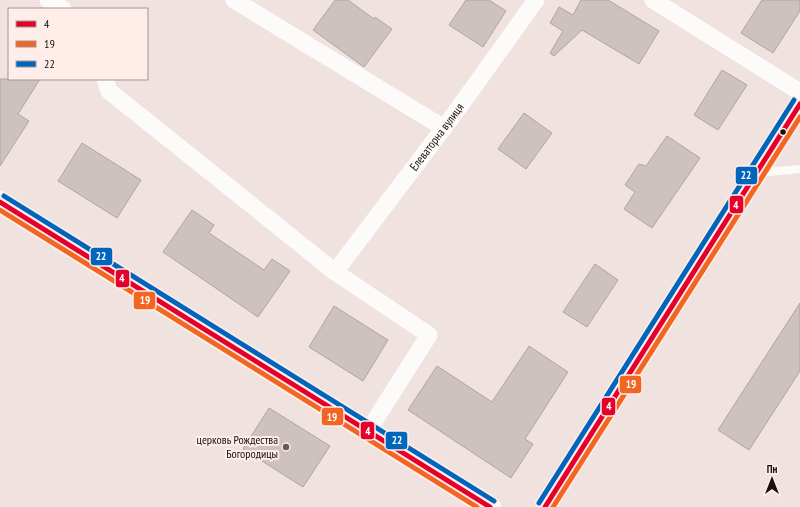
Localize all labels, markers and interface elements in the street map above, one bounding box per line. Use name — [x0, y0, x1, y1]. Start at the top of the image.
legend — [8, 8, 148, 80]
text: 4 — [44, 16, 50, 31]
text: 19 — [44, 36, 55, 51]
text: 22 — [44, 56, 55, 71]
street label: Елеваторна вулиця — [406, 100, 467, 174]
unlabelled marker — [778, 127, 788, 137]
line badge: 22 — [735, 166, 758, 185]
text: 22 — [741, 168, 751, 182]
line badge: 4 — [729, 195, 744, 214]
text: 4 — [733, 198, 739, 212]
line badge: 22 — [90, 247, 113, 266]
text: 22 — [96, 249, 106, 263]
line badge: 4 — [115, 269, 130, 288]
text: 4 — [119, 271, 125, 285]
line badge: 19 — [133, 291, 156, 310]
text: 19 — [140, 293, 150, 307]
line badge: 19 — [619, 375, 642, 394]
text: 19 — [626, 377, 636, 391]
line badge: 4 — [601, 397, 616, 416]
text: 4 — [606, 399, 612, 413]
line badge: 19 — [321, 407, 344, 426]
text: 19 — [327, 410, 337, 424]
line badge: 4 — [360, 421, 375, 440]
text: 4 — [365, 424, 371, 438]
line badge: 22 — [385, 431, 408, 450]
place label: церковь Рождества Богородицы — [197, 432, 278, 461]
text: 22 — [392, 433, 402, 447]
marker: церковь Рождества Богородицы — [281, 442, 291, 452]
north arrow — [752, 459, 792, 499]
text: Пн — [767, 462, 777, 476]

